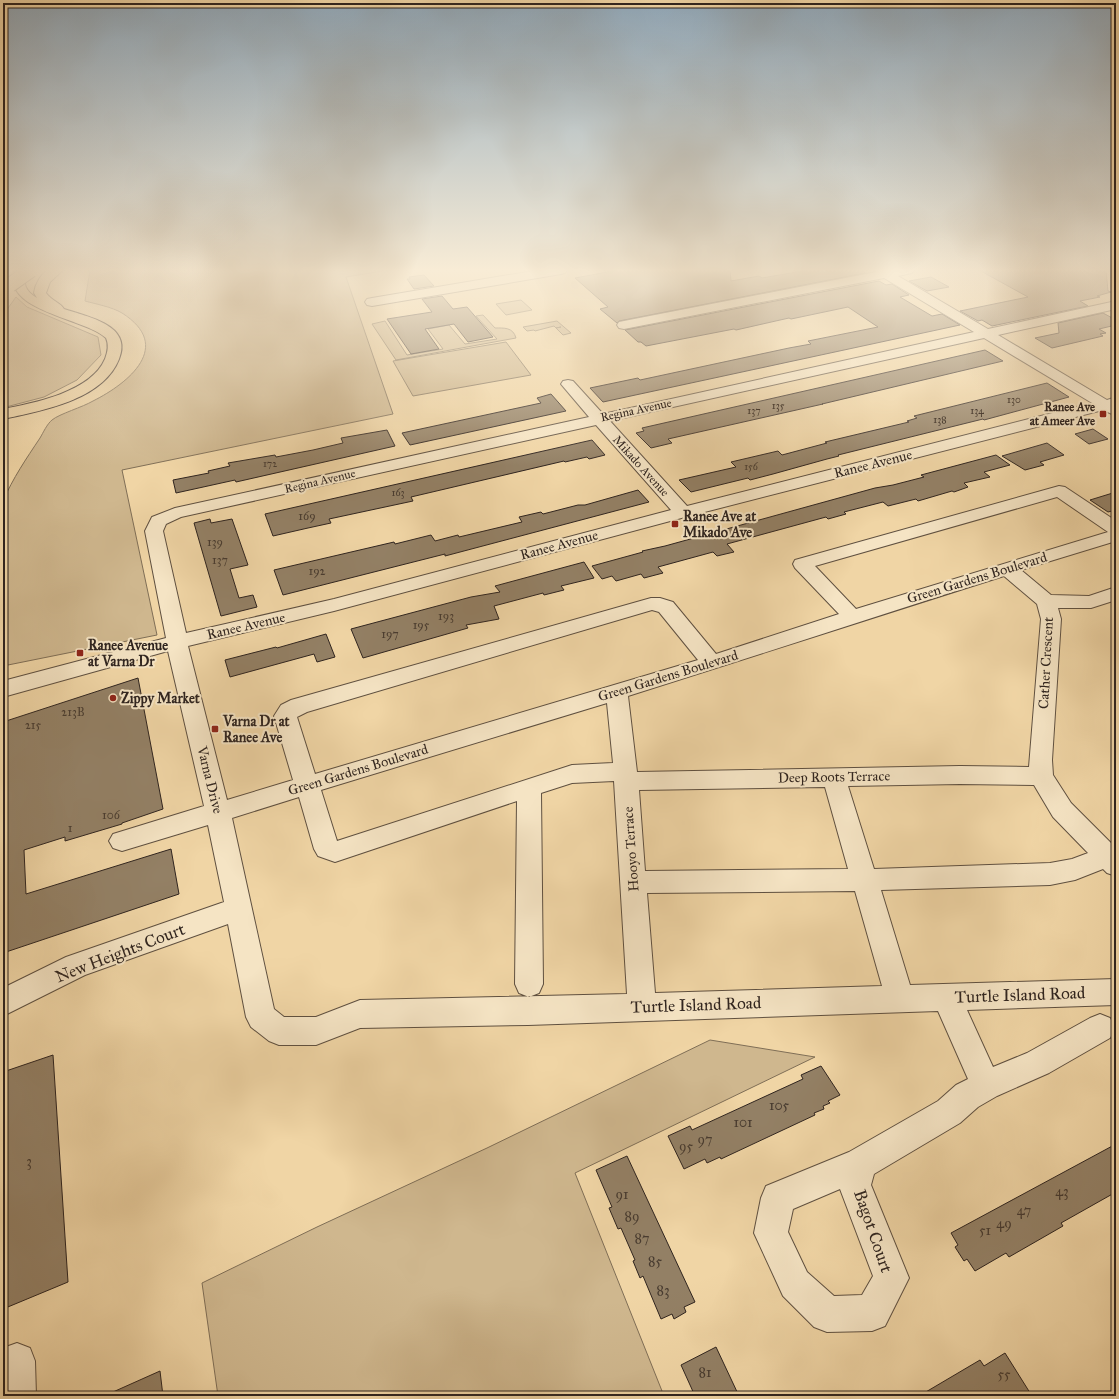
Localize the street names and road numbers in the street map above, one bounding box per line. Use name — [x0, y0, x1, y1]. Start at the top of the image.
street label: Regina Avenue — [599, 396, 673, 425]
street label: Mikado Avenue — [610, 433, 672, 499]
street label: Ranee Avenue — [832, 446, 914, 482]
street label: Regina Avenue — [283, 466, 357, 497]
street label: Ranee Avenue — [518, 526, 600, 564]
street label: Green Gardens Boulevard — [905, 549, 1049, 607]
street label: Ranee Avenue — [205, 609, 287, 643]
street label: Cather Crescent — [1035, 617, 1057, 709]
street label: Green Gardens Boulevard — [596, 647, 740, 705]
street label: Green Gardens Boulevard — [286, 741, 430, 799]
street label: Varna Drive — [193, 744, 227, 816]
street label: Deep Roots Terrace — [778, 768, 890, 786]
street label: Hooyo Terrace — [620, 806, 642, 892]
street label: New Heights Court — [52, 919, 188, 987]
street label: Turtle Island Road — [954, 982, 1086, 1008]
street label: Turtle Island Road — [630, 992, 762, 1018]
street label: Bagot Court — [849, 1187, 897, 1275]

